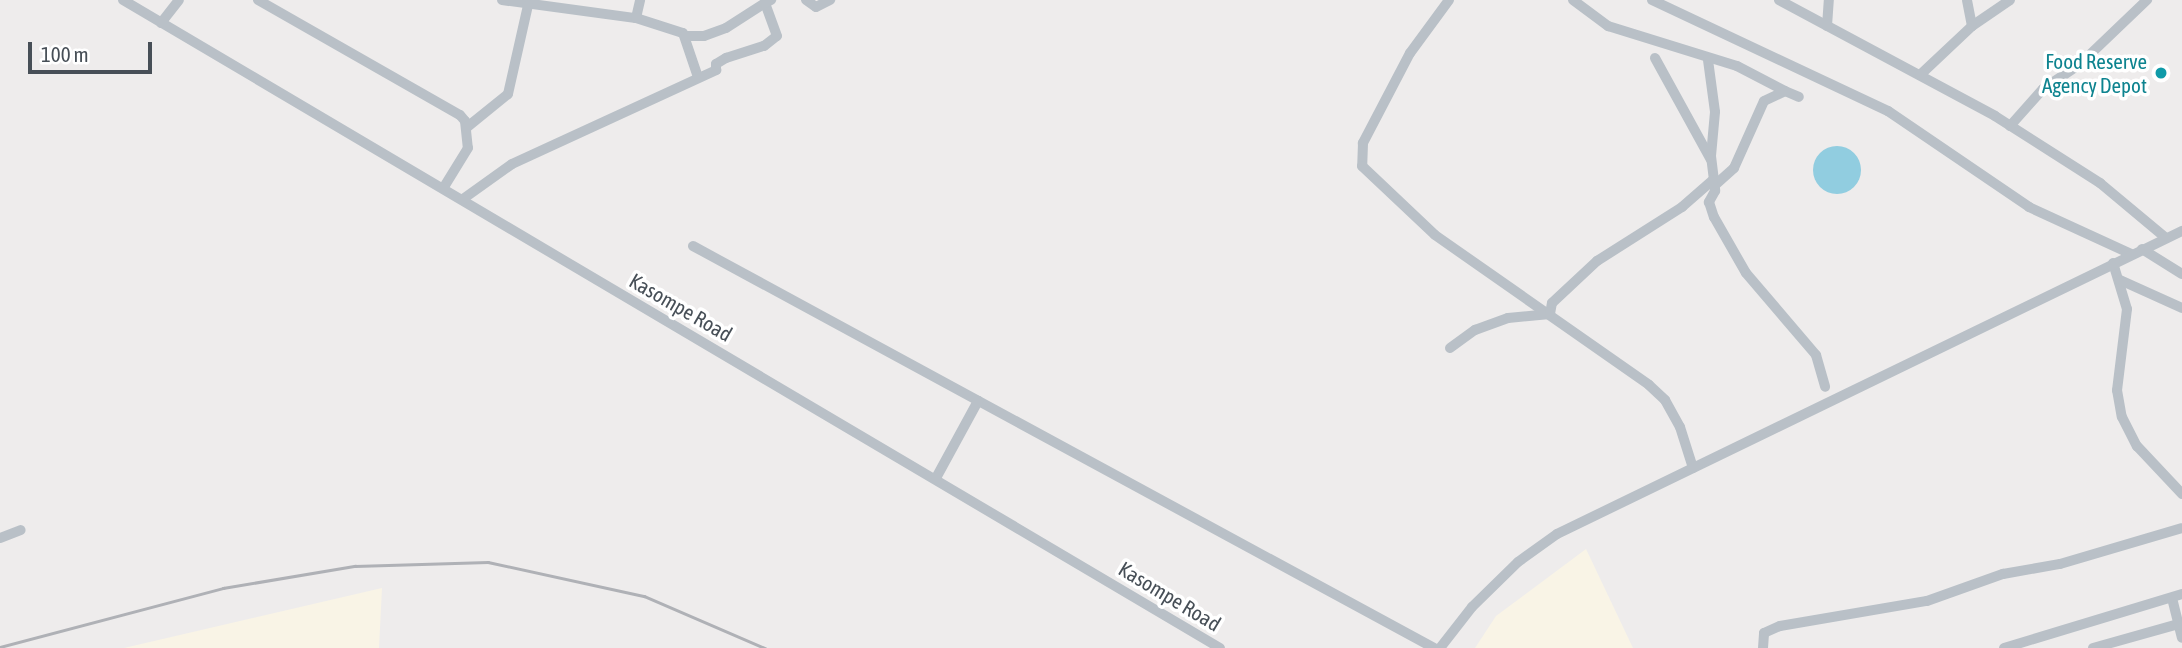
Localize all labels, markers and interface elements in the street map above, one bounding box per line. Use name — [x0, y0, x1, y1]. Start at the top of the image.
scale bar — [32, 28, 156, 72]
text: 100 m — [41, 42, 89, 66]
place label: Food Reserve Agency Depot — [2042, 48, 2147, 98]
marker: Food Reserve Agency Depot — [2153, 65, 2169, 81]
street label: Kasompe Road — [625, 267, 737, 347]
street label: Kasompe Road — [1114, 556, 1226, 636]

